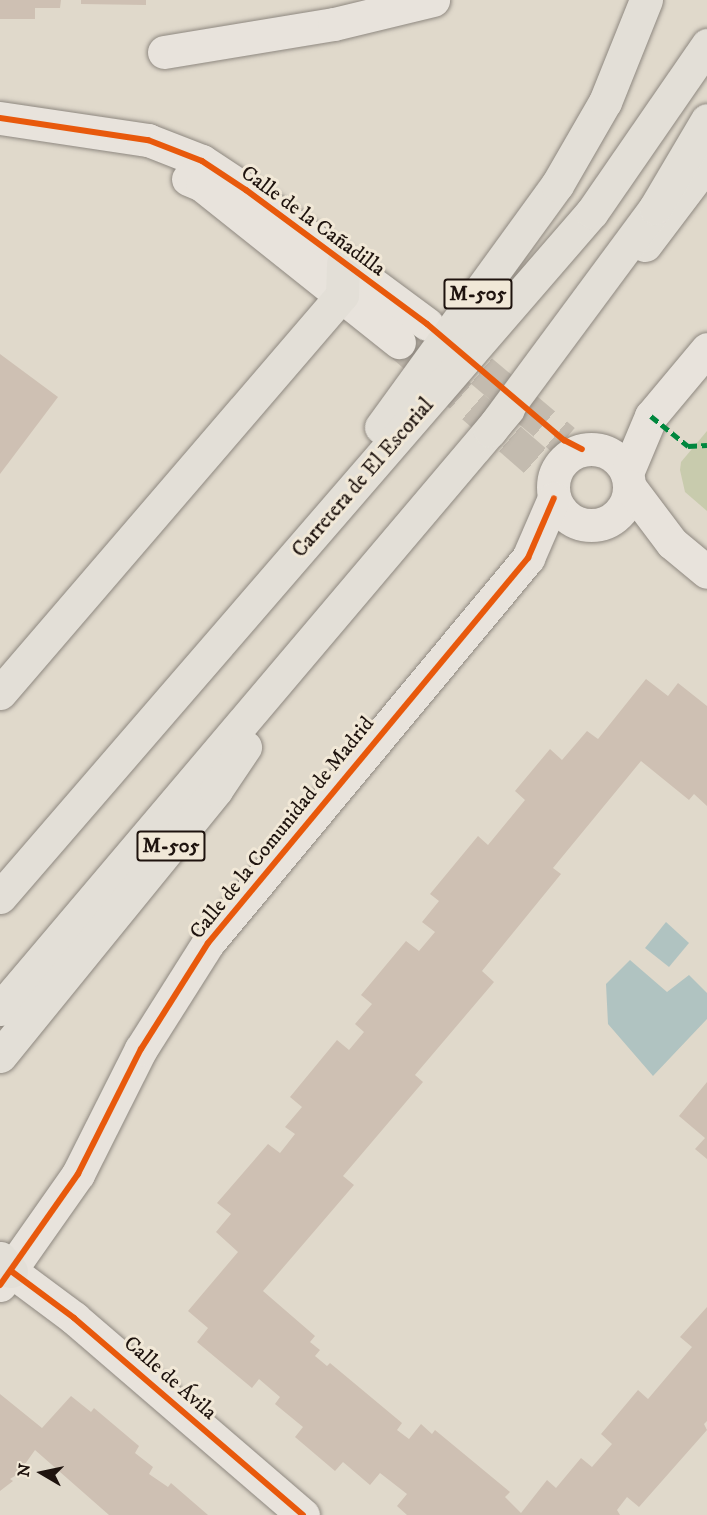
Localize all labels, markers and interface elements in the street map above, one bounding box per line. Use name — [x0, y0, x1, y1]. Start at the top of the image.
street label: Calle de la Cañadilla — [236, 160, 390, 282]
road number: M-505 — [442, 277, 514, 311]
street label: Carretera de El Escorial — [287, 393, 439, 563]
street label: Calle de la Comunidad de Madrid — [184, 712, 380, 944]
road number: M-505 — [135, 829, 207, 863]
street label: Calle de Ávila — [118, 1331, 222, 1425]
north arrow — [12, 1443, 72, 1503]
text: N — [13, 1462, 35, 1478]

